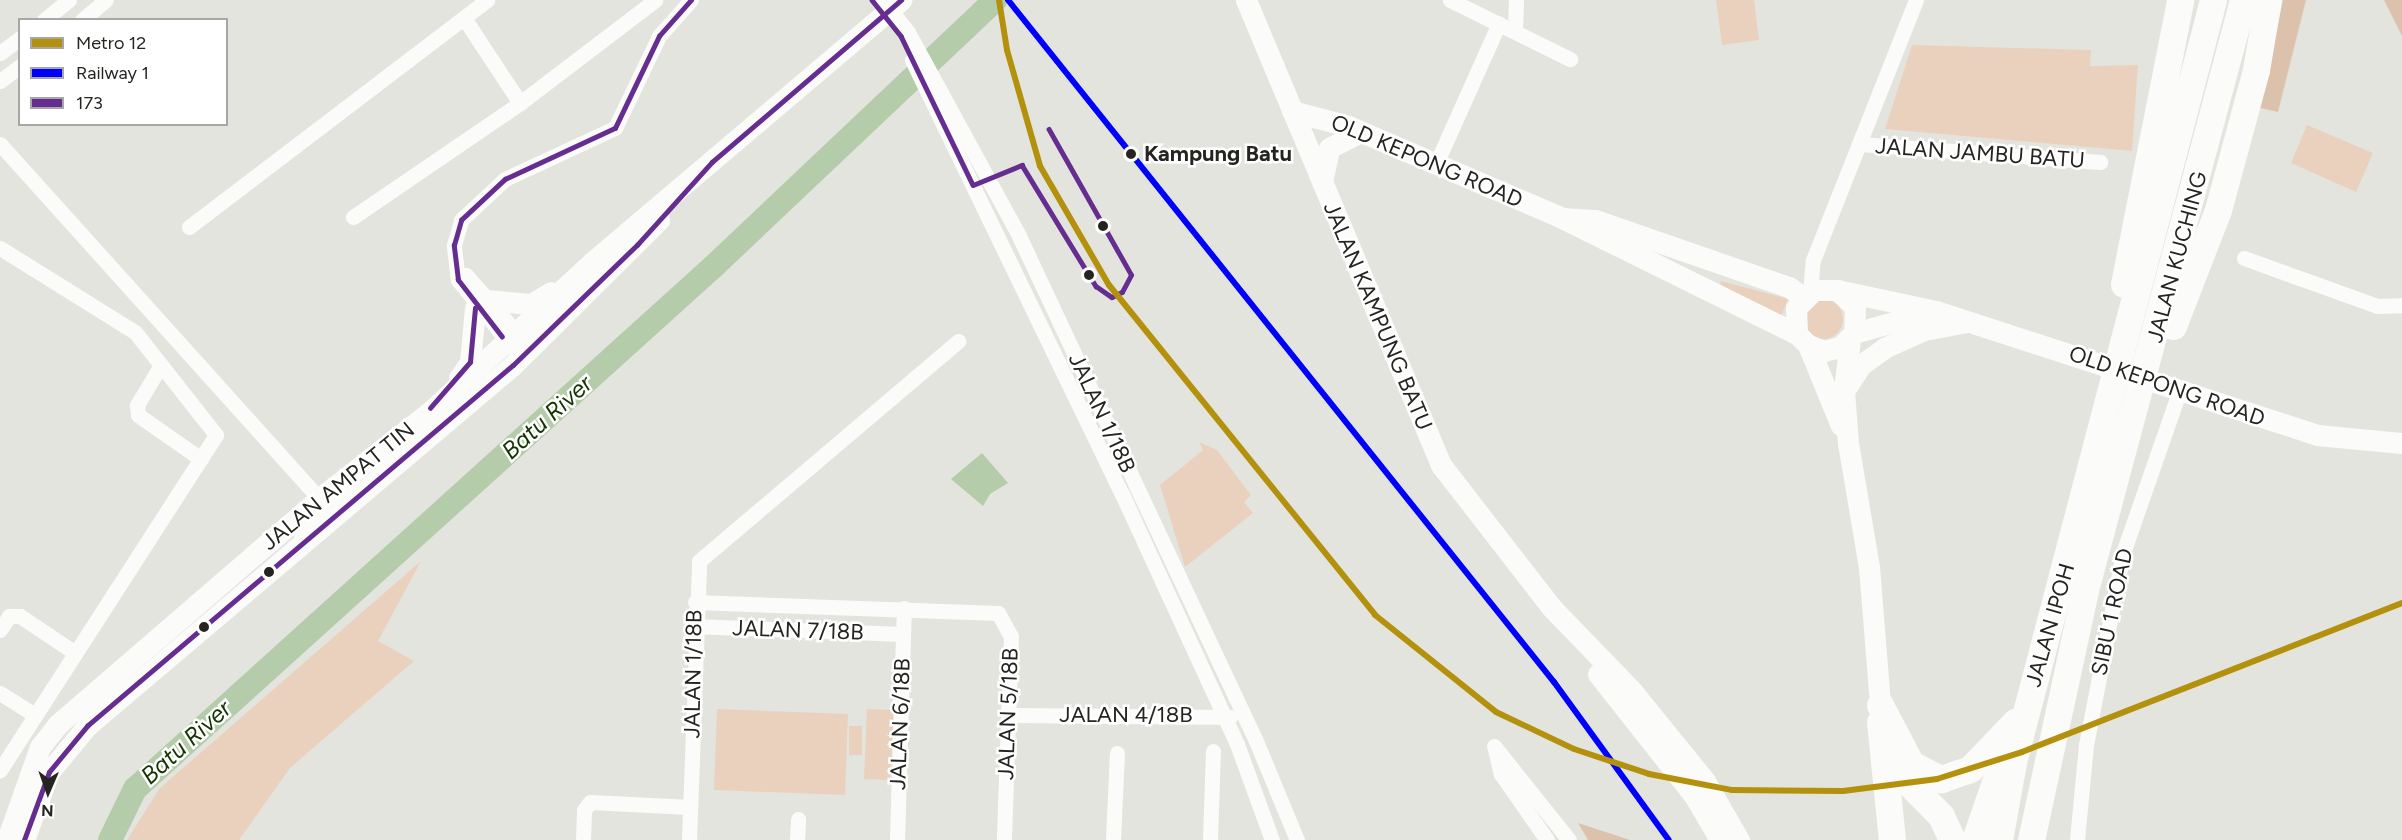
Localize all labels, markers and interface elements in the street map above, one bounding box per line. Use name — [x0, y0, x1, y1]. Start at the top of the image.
legend — [18, 18, 228, 126]
text: Metro 12 — [76, 32, 146, 54]
text: Railway 1 — [76, 62, 149, 84]
text: 173 — [76, 92, 103, 114]
street label: OLD KEPONG ROAD — [1327, 109, 1527, 213]
street label: JALAN JAMBU BATU — [1874, 133, 2086, 173]
place label: Kampung Batu — [1144, 141, 1292, 167]
marker: Kampung Batu — [1122, 145, 1140, 163]
street label: JALAN KUCHING — [2141, 169, 2213, 345]
street label: JALAN KAMPUNG BATU — [1318, 198, 1438, 434]
unlabelled marker — [1097, 220, 1109, 232]
unlabelled marker — [1083, 269, 1095, 281]
street label: OLD KEPONG ROAD — [2066, 340, 2268, 432]
street label: JALAN 1/18B — [1063, 349, 1141, 477]
water label: Batu River — [496, 369, 598, 465]
street label: JALAN AMPAT TIN — [256, 416, 420, 556]
street label: SIBU 1 ROAD — [2086, 546, 2138, 678]
street label: JALAN IPOH — [2020, 560, 2080, 690]
unlabelled marker — [263, 566, 275, 578]
street label: JALAN 1/18B — [679, 609, 707, 739]
street label: JALAN 7/18B — [732, 615, 864, 645]
unlabelled marker — [198, 621, 210, 633]
street label: JALAN 5/18B — [993, 647, 1023, 781]
street label: JALAN 6/18B — [885, 658, 915, 790]
water label: Batu River — [135, 694, 237, 790]
street label: JALAN 4/18B — [1059, 702, 1193, 728]
north arrow — [18, 762, 78, 822]
text: N — [41, 801, 54, 820]

